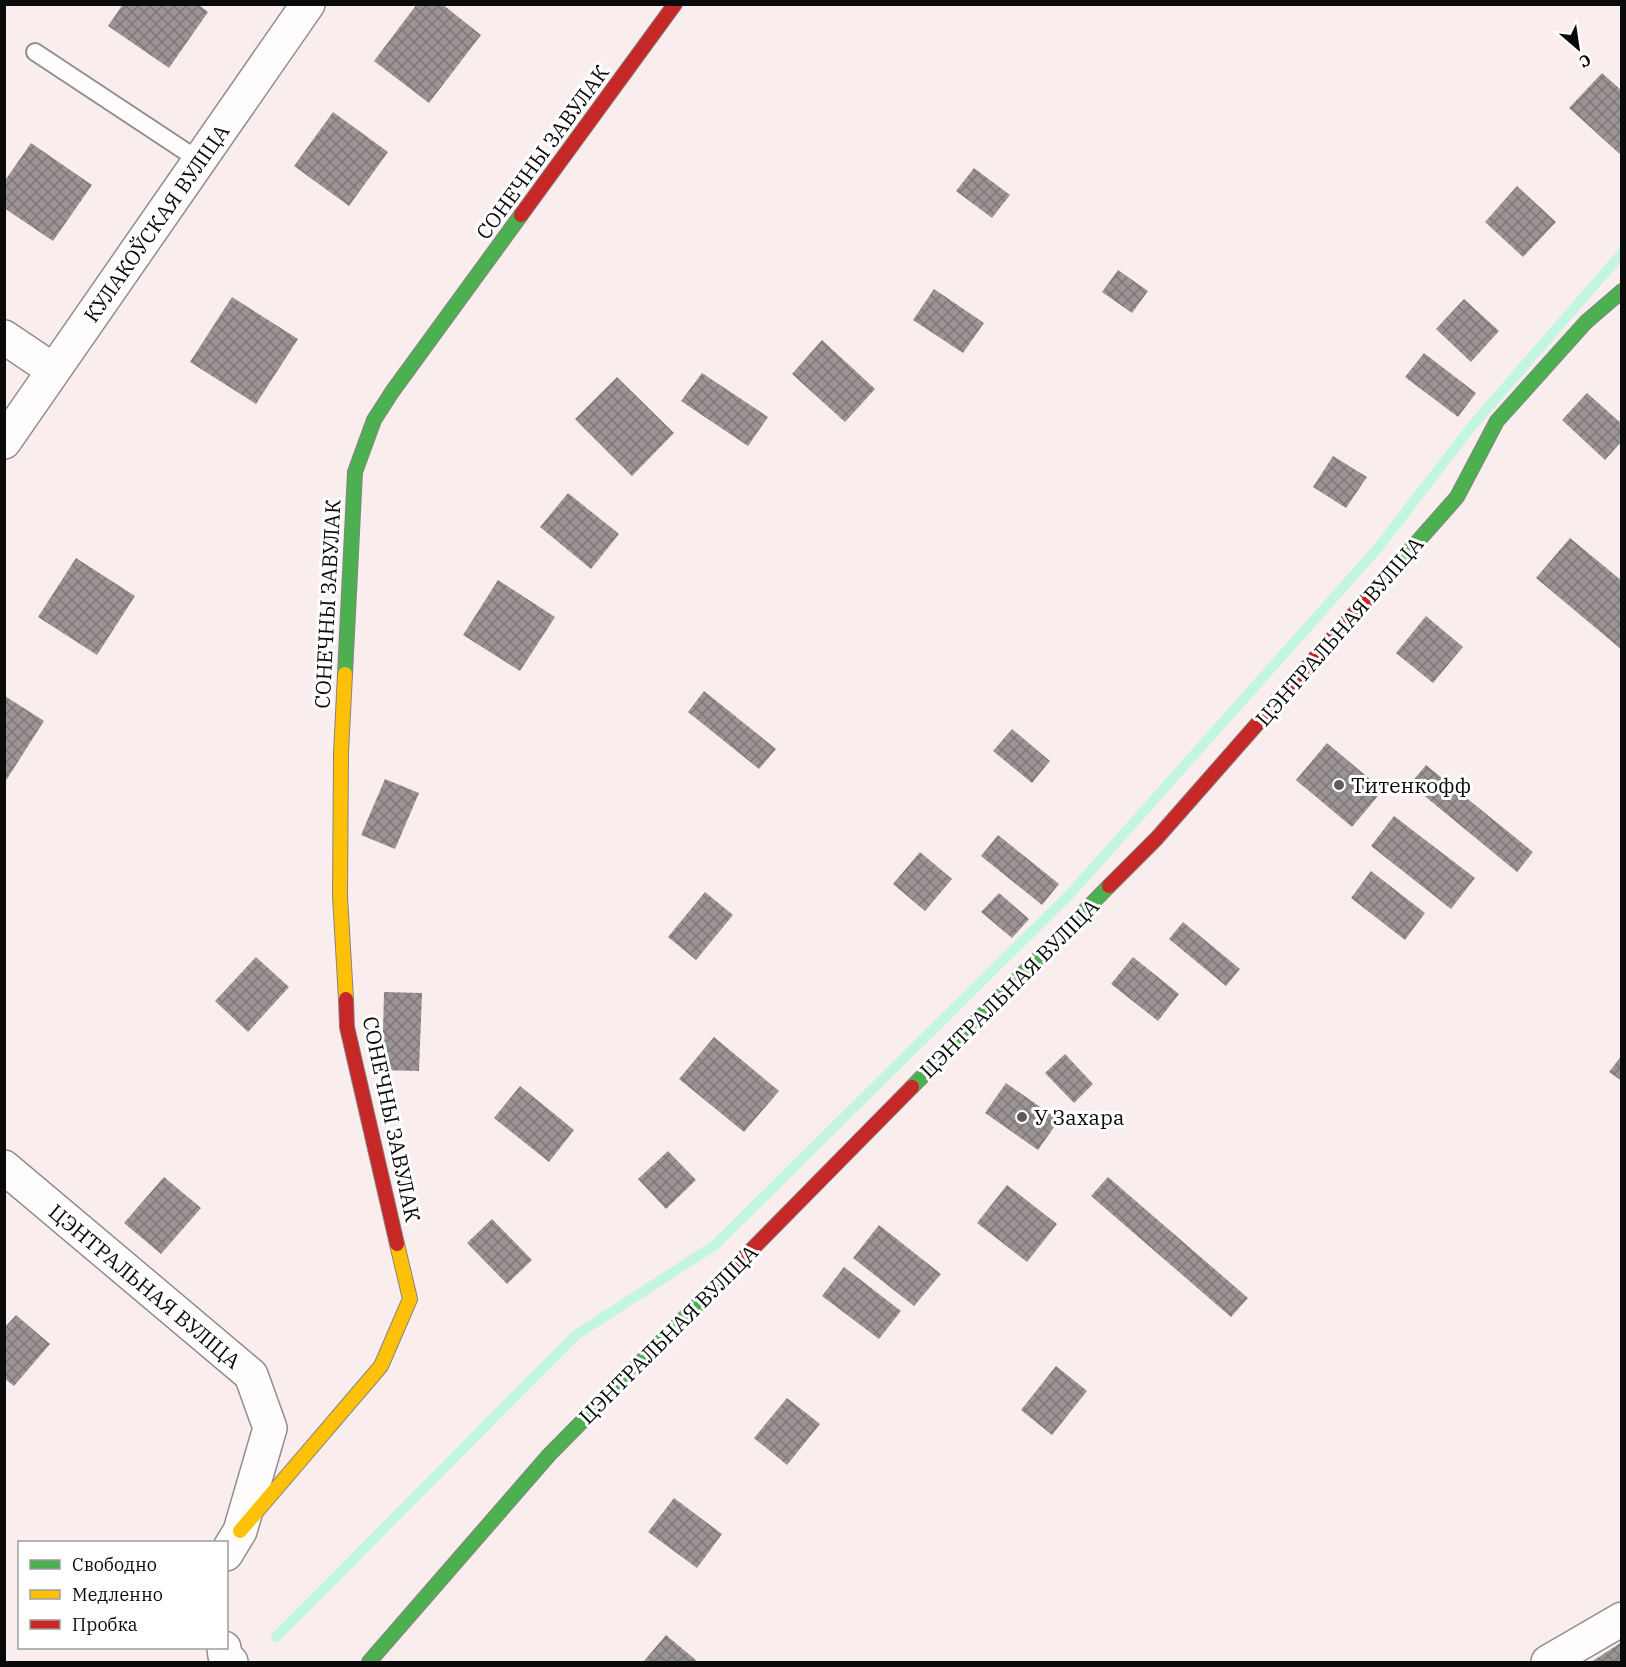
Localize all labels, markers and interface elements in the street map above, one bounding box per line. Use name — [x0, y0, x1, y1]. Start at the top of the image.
north arrow — [1548, 18, 1608, 78]
text: С — [1576, 50, 1595, 72]
street label: СОНЕЧНЫ ЗАВУЛАК — [469, 59, 615, 245]
street label: КУЛАКОЎСКАЯ ВУЛІЦА — [77, 118, 235, 328]
street label: СОНЕЧНЫ ЗАВУЛАК — [308, 498, 346, 709]
street label: ЦЭНТРАЛЬНАЯ ВУЛІЦА — [1249, 530, 1430, 732]
place label: Титенкофф — [1351, 771, 1471, 799]
marker: Титенкофф — [1332, 778, 1346, 792]
street label: ЦЭНТРАЛЬНАЯ ВУЛІЦА — [913, 892, 1105, 1084]
street label: СОНЕЧНЫ ЗАВУЛАК — [357, 1014, 428, 1225]
place label: У Захара — [1034, 1103, 1124, 1131]
marker: У Захара — [1015, 1110, 1029, 1124]
street label: ЦЭНТРАЛЬНАЯ ВУЛІЦА — [43, 1197, 247, 1375]
street label: ЦЭНТРАЛЬНАЯ ВУЛІЦА — [572, 1238, 764, 1430]
legend — [18, 1541, 228, 1649]
text: Свободно — [72, 1553, 157, 1576]
text: Медленно — [72, 1583, 163, 1606]
text: Пробка — [72, 1613, 138, 1636]

